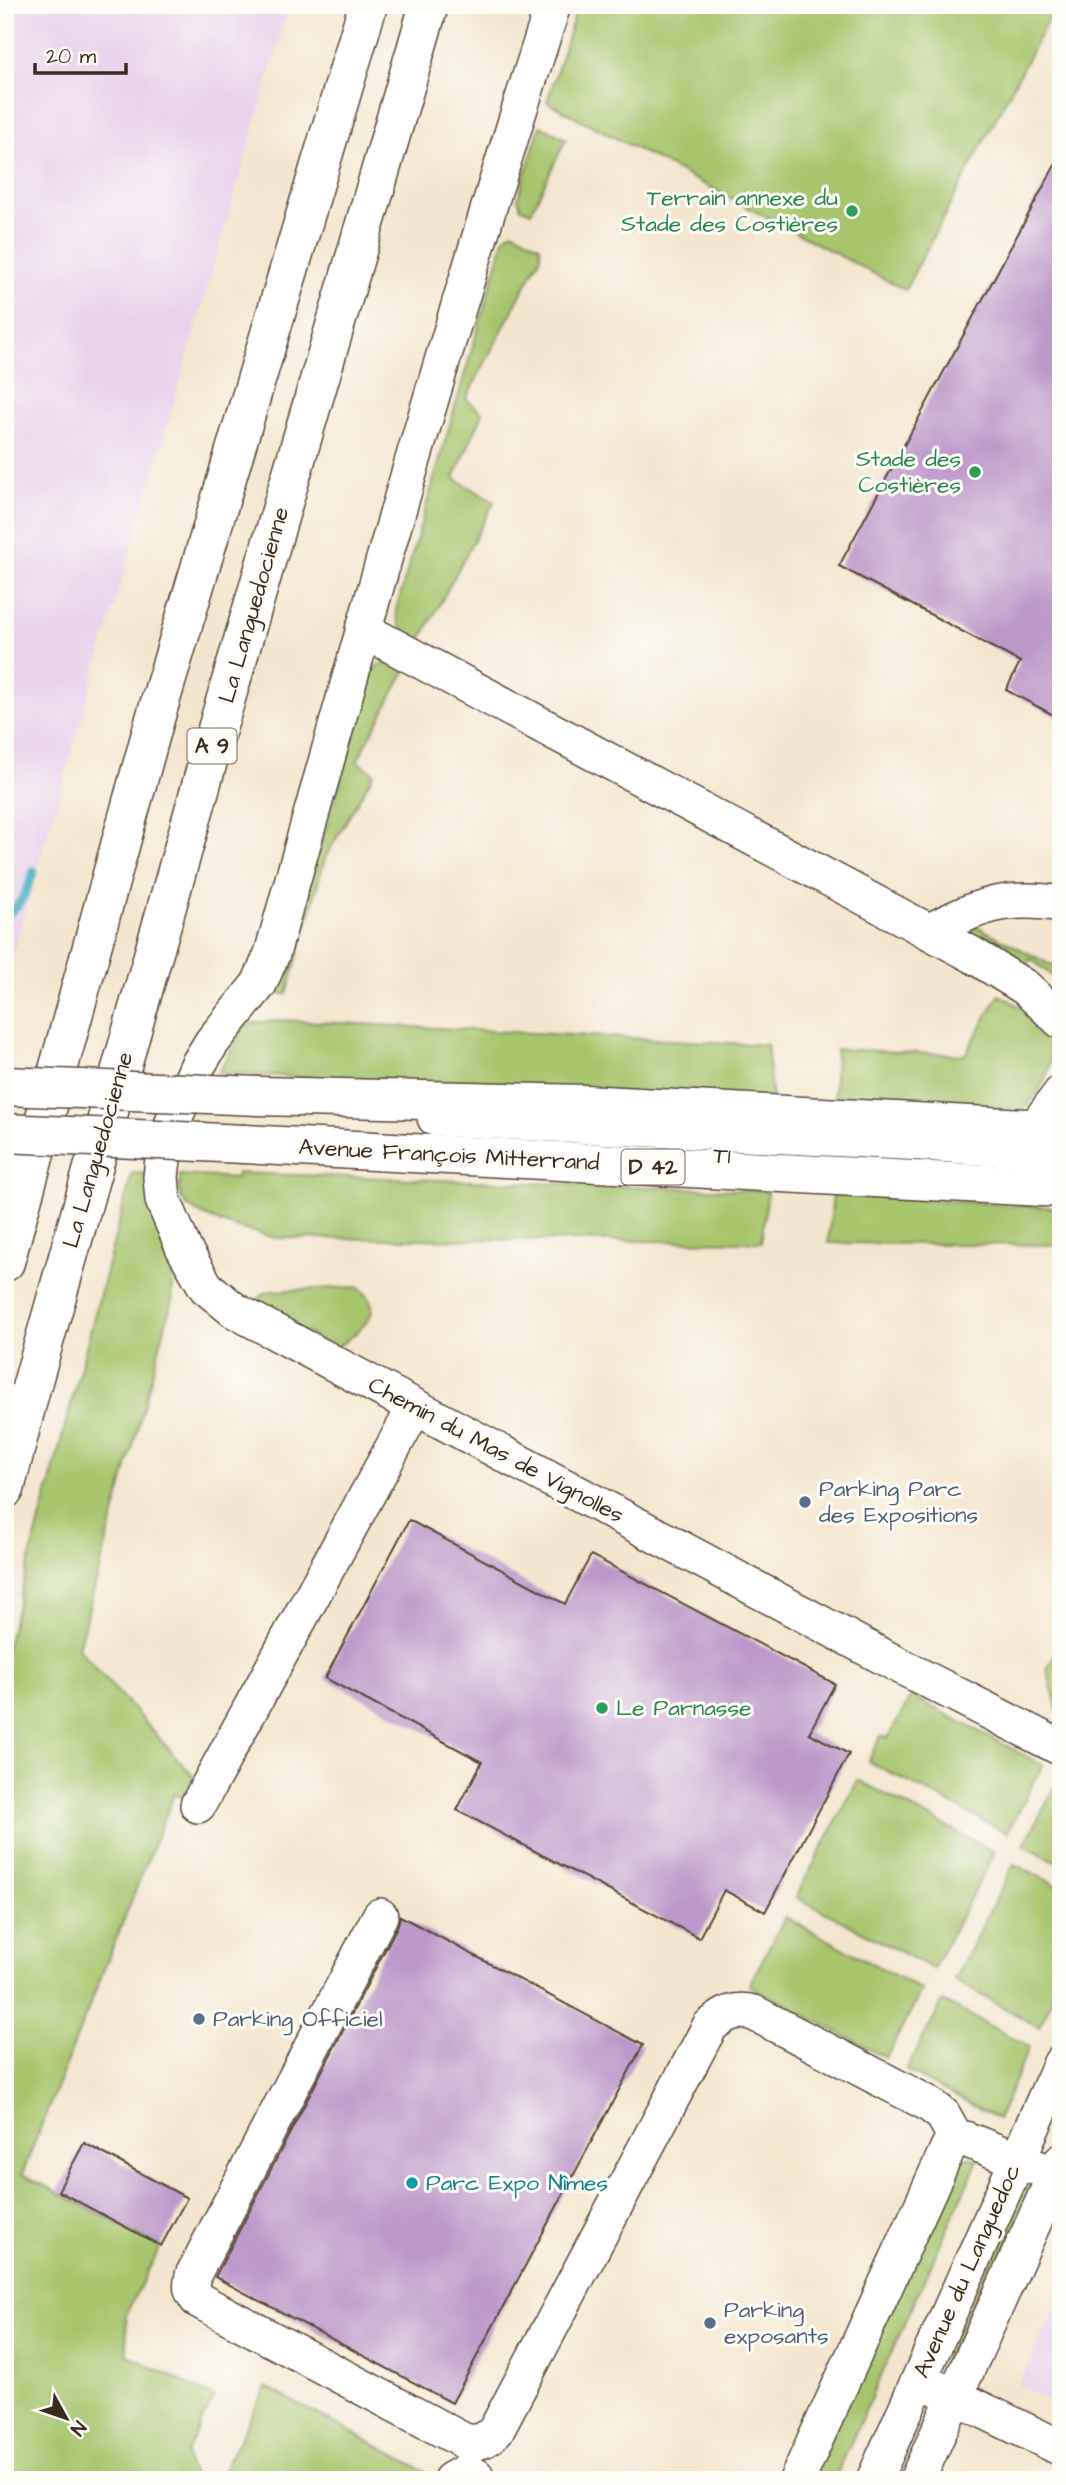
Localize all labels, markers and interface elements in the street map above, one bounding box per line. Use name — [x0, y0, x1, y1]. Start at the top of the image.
scale bar — [35, 32, 126, 76]
text: 20 m — [46, 42, 97, 71]
place label: Terrain annexe du Stade des Costières — [621, 182, 838, 240]
marker: Terrain annexe du Stade des Costières — [844, 203, 860, 219]
place label: Stade des Costières — [856, 443, 961, 501]
marker: Stade des Costières — [967, 464, 983, 480]
street label: La Languedocienne — [211, 503, 298, 707]
road number: A 9 — [188, 728, 236, 764]
street label: La Languedocienne — [55, 1048, 142, 1252]
street label: Avenue François Mitterrand — [298, 1131, 601, 1179]
street label: T1 — [713, 1140, 732, 1172]
road number: D 42 — [622, 1150, 684, 1184]
street label: Chemin du Mas de Vignolles — [362, 1369, 629, 1532]
place label: Parking Parc des Expositions — [819, 1473, 978, 1531]
marker: Parking Parc des Expositions — [797, 1494, 813, 1510]
place label: Le Parnasse — [616, 1692, 751, 1724]
marker: Le Parnasse — [594, 1700, 610, 1716]
place label: Parking Officiel — [213, 2003, 383, 2036]
marker: Parking Officiel — [191, 2011, 207, 2027]
street label: Avenue du Languedoc — [905, 2159, 1030, 2383]
place label: Parc Expo Nîmes — [426, 2167, 608, 2199]
marker: Parc Expo Nîmes — [404, 2175, 420, 2191]
place label: Parking exposants — [724, 2294, 829, 2352]
marker: Parking exposants — [702, 2315, 718, 2331]
north arrow — [32, 2384, 102, 2454]
text: N — [64, 2415, 92, 2441]

